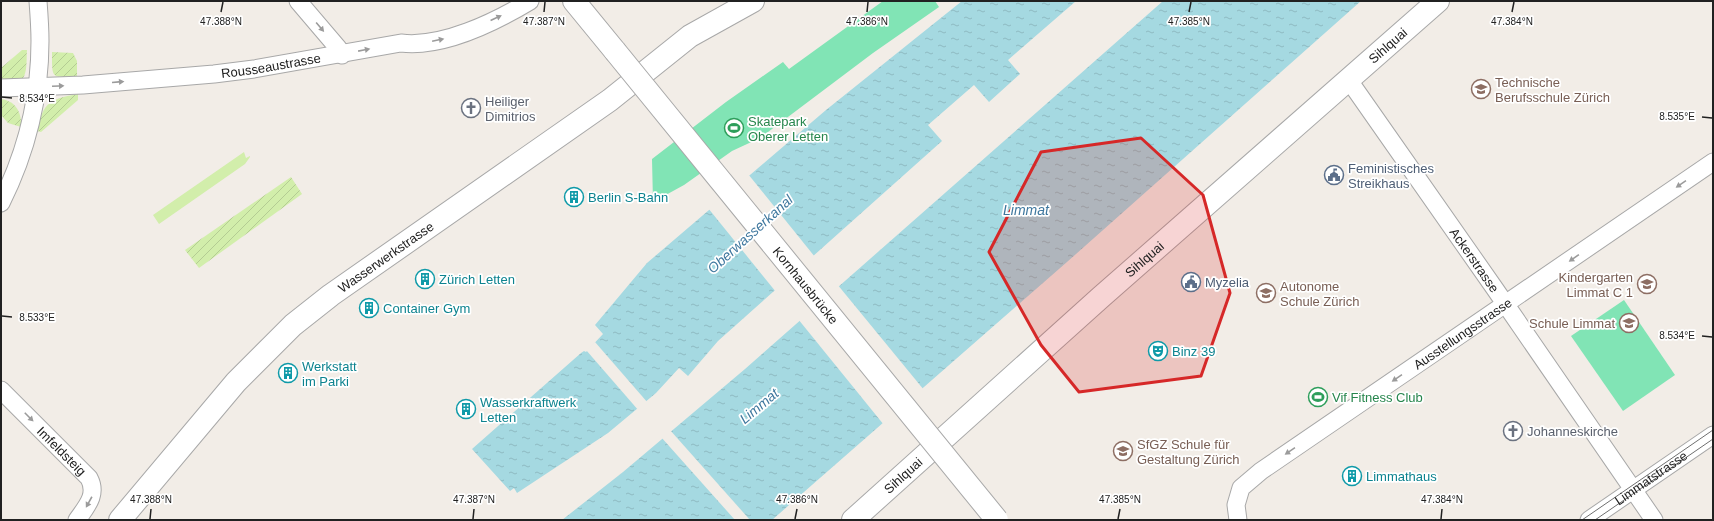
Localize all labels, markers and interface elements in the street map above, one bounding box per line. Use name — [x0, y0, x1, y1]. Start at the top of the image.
one-way arrow — [490, 15, 502, 21]
text: 47.388°N — [200, 16, 242, 27]
text: 47.387°N — [523, 16, 565, 27]
text: 47.386°N — [846, 16, 888, 27]
text: 47.385°N — [1168, 16, 1210, 27]
text: 47.384°N — [1491, 16, 1533, 27]
one-way arrow — [316, 22, 325, 33]
street label: Sihlquai — [1366, 25, 1410, 67]
one-way arrow — [432, 37, 444, 43]
one-way arrow — [358, 47, 370, 53]
street label: Rousseaustrasse — [220, 50, 322, 81]
place label: Technische Berufsschule Zürich — [1495, 75, 1610, 105]
one-way arrow — [112, 78, 124, 85]
school or university icon: Technische Berufsschule Zürich — [1470, 78, 1492, 100]
one-way arrow — [52, 83, 64, 90]
text: 8.534°E — [19, 93, 55, 104]
place label: Heiliger Dimitrios — [485, 94, 536, 124]
church icon: Heiliger Dimitrios — [460, 97, 482, 119]
text: 8.535°E — [1659, 111, 1695, 122]
place label: Skatepark Oberer Letten — [748, 114, 828, 144]
sports icon: Skatepark Oberer Letten — [723, 117, 745, 139]
place label: Feministisches Streikhaus — [1348, 161, 1434, 191]
public building icon: Feministisches Streikhaus — [1323, 164, 1345, 186]
one-way arrow — [1676, 180, 1686, 188]
building icon: Berlin S-Bahn — [563, 186, 585, 208]
place label: Berlin S-Bahn — [588, 190, 668, 205]
water label: Oberwasserkanal — [704, 191, 796, 276]
water label: Limmat — [1003, 202, 1050, 218]
street label: Wasserwerkstrasse — [335, 219, 437, 296]
street label: Ackerstrasse — [1447, 225, 1502, 295]
street label: Sihlquai — [1122, 238, 1167, 280]
street label: Kornhausbrücke — [770, 244, 841, 327]
one-way arrow — [1569, 254, 1579, 262]
building icon: Zürich Letten — [414, 268, 436, 290]
place label: Kindergarten Limmat C 1 — [1559, 270, 1633, 300]
public building icon: Myzelia — [1180, 271, 1202, 293]
place label: Zürich Letten — [439, 272, 515, 287]
school or university icon: Kindergarten Limmat C 1 — [1636, 273, 1658, 295]
place label: Myzelia — [1205, 275, 1250, 290]
place label: Autonome Schule Zürich — [1280, 279, 1359, 309]
school or university icon: Autonome Schule Zürich — [1255, 282, 1277, 304]
street label: Ausstellungsstrasse — [1411, 295, 1515, 373]
building icon: Container Gym — [358, 297, 380, 319]
place label: Container Gym — [383, 301, 470, 316]
text: 8.533°E — [19, 312, 55, 323]
school or university icon: Schule Limmat — [1618, 312, 1640, 334]
place label: Schule Limmat — [1529, 316, 1615, 331]
text: 8.534°E — [1659, 330, 1695, 341]
theatre icon: Binz 39 — [1147, 340, 1169, 362]
place label: Binz 39 — [1172, 344, 1215, 359]
place label: Werkstatt im Parki — [302, 359, 357, 389]
building icon: Werkstatt im Parki — [277, 362, 299, 384]
one-way arrow — [1392, 374, 1402, 382]
water label: Limmat — [736, 384, 783, 427]
sports icon: Vif Fitness Club — [1307, 386, 1329, 408]
place label: Vif Fitness Club — [1332, 390, 1423, 405]
place label: Wasserkraftwerk Letten — [480, 395, 577, 425]
building icon: Wasserkraftwerk Letten — [455, 398, 477, 420]
one-way arrow — [24, 412, 34, 422]
church icon: Johanneskirche — [1502, 420, 1524, 442]
street label: Imfeldsteig — [34, 424, 89, 479]
place label: Johanneskirche — [1527, 424, 1618, 439]
place label: SfGZ Schule für Gestaltung Zürich — [1137, 437, 1240, 467]
school or university icon: SfGZ Schule für Gestaltung Zürich — [1112, 440, 1134, 462]
one-way arrow — [1284, 448, 1295, 455]
street label: Limmatstrasse — [1612, 448, 1690, 508]
street label: Sihlquai — [881, 454, 925, 497]
building icon: Limmathaus — [1341, 465, 1363, 487]
place label: Limmathaus — [1366, 469, 1437, 484]
text: 47.388°N — [130, 494, 172, 505]
text: 47.387°N — [453, 494, 495, 505]
text: 47.386°N — [776, 494, 818, 505]
text: 47.385°N — [1099, 494, 1141, 505]
text: 47.384°N — [1421, 494, 1463, 505]
one-way arrow — [85, 496, 92, 508]

